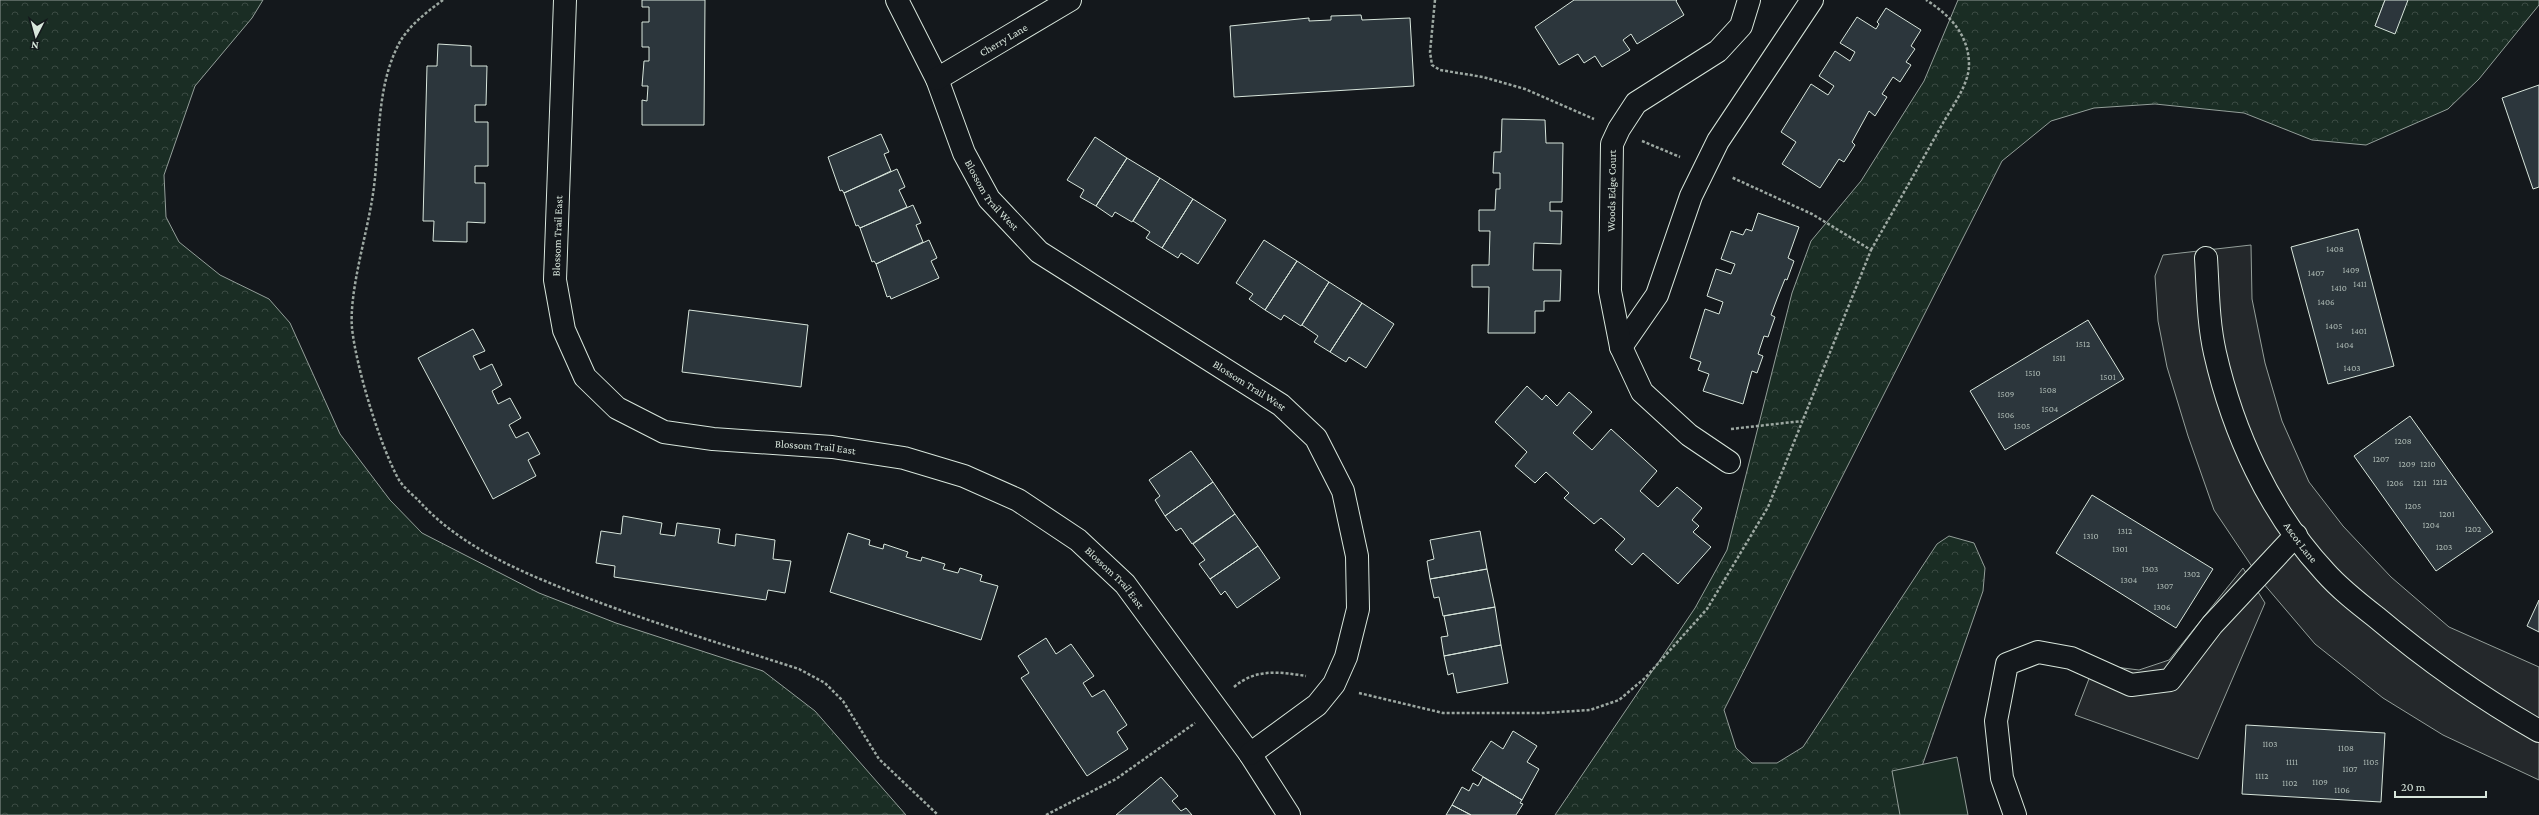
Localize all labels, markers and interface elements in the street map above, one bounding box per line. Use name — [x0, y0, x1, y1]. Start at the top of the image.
north arrow — [16, 16, 56, 56]
street label: Cherry Lane — [977, 21, 1029, 59]
text: N — [30, 40, 39, 52]
street label: Woods Edge Court — [1605, 149, 1618, 232]
street label: Blossom Trail West — [963, 158, 1021, 233]
street label: Blossom Trail East — [550, 195, 564, 277]
house number: 1408 — [2326, 244, 2344, 254]
house number: 1409 — [2342, 265, 2360, 275]
house number: 1407 — [2308, 268, 2324, 278]
house number: 1411 — [2353, 279, 2367, 289]
house number: 1410 — [2331, 283, 2347, 293]
house number: 1406 — [2317, 297, 2335, 307]
house number: 1405 — [2326, 321, 2342, 331]
house number: 1401 — [2351, 326, 2367, 336]
house number: 1512 — [2076, 339, 2090, 349]
house number: 1404 — [2336, 340, 2354, 350]
house number: 1511 — [2052, 353, 2066, 363]
street label: Blossom Trail West — [1211, 358, 1289, 413]
house number: 1403 — [2344, 363, 2360, 373]
house number: 1510 — [2025, 368, 2041, 378]
house number: 1501 — [2100, 372, 2116, 382]
house number: 1508 — [2039, 385, 2057, 395]
house number: 1509 — [1998, 389, 2015, 399]
house number: 1504 — [2042, 404, 2059, 414]
house number: 1506 — [1998, 410, 2015, 420]
house number: 1505 — [2014, 421, 2030, 431]
house number: 1208 — [2394, 436, 2412, 446]
street label: Blossom Trail East — [775, 437, 857, 457]
house number: 1207 — [2373, 454, 2389, 464]
house number: 1209 — [2399, 459, 2416, 469]
house number: 1210 — [2420, 459, 2436, 469]
house number: 1212 — [2433, 477, 2447, 487]
house number: 1206 — [2387, 478, 2404, 488]
house number: 1211 — [2413, 478, 2427, 488]
house number: 1205 — [2405, 501, 2421, 511]
house number: 1201 — [2439, 509, 2455, 519]
street label: Ascot Lane — [2282, 520, 2320, 565]
house number: 1204 — [2423, 520, 2440, 530]
house number: 1202 — [2465, 524, 2481, 534]
house number: 1312 — [2118, 526, 2132, 536]
house number: 1310 — [2083, 531, 2099, 541]
house number: 1203 — [2436, 542, 2452, 552]
street label: Blossom Trail East — [1083, 544, 1147, 611]
house number: 1301 — [2112, 544, 2128, 554]
house number: 1303 — [2142, 564, 2158, 574]
house number: 1302 — [2184, 569, 2200, 579]
house number: 1304 — [2121, 575, 2138, 585]
house number: 1307 — [2157, 581, 2173, 591]
house number: 1306 — [2154, 602, 2171, 612]
house number: 1103 — [2262, 739, 2278, 749]
house number: 1108 — [2338, 743, 2354, 753]
house number: 1111 — [2286, 757, 2298, 767]
house number: 1105 — [2363, 757, 2379, 767]
house number: 1107 — [2343, 764, 2358, 774]
house number: 1112 — [2255, 771, 2269, 781]
scale bar — [2395, 773, 2486, 799]
house number: 1109 — [2312, 777, 2328, 787]
house number: 1102 — [2282, 778, 2298, 788]
text: 20 m — [2401, 780, 2426, 794]
house number: 1106 — [2334, 785, 2350, 795]

